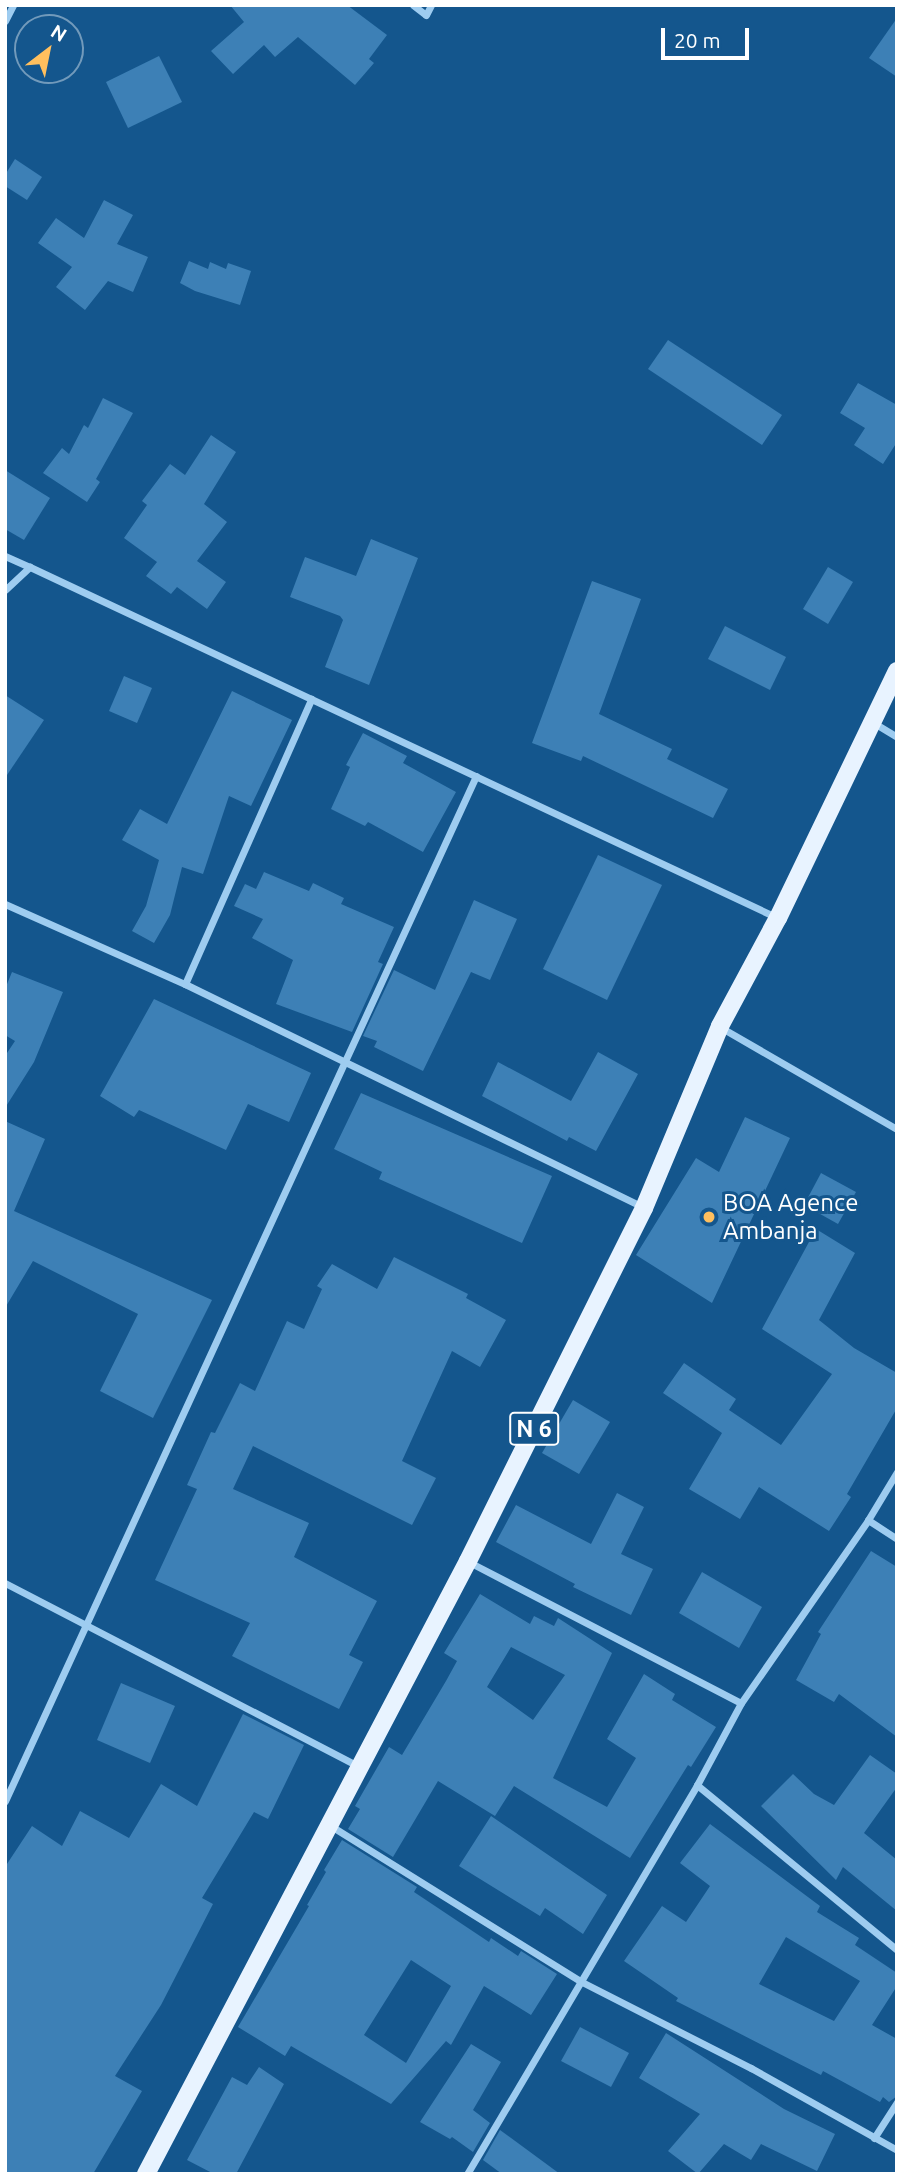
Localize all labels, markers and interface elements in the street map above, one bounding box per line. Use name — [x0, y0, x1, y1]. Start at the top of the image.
north arrow — [14, 14, 84, 84]
scale bar — [664, 14, 752, 58]
text: N — [47, 20, 71, 46]
text: 20 m — [674, 28, 721, 52]
place label: BOA Agence Ambanja — [723, 1189, 858, 1245]
marker: BOA Agence Ambanja — [701, 1209, 717, 1225]
road number: N 6 — [508, 1410, 560, 1448]

